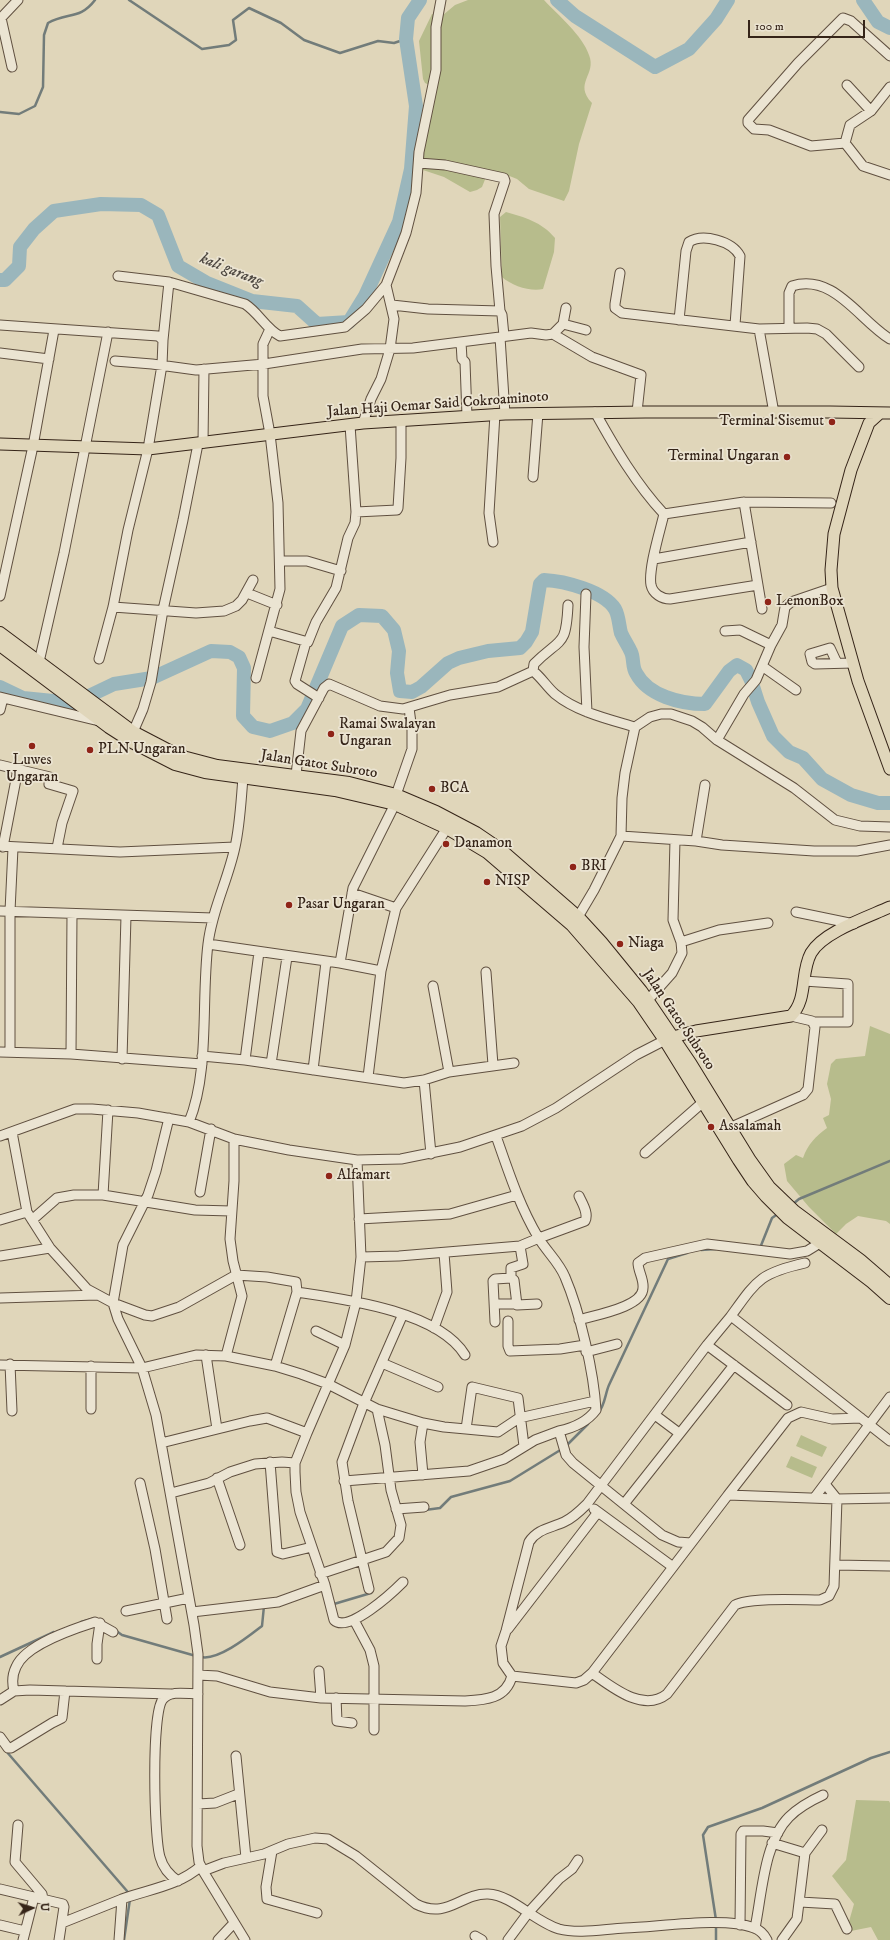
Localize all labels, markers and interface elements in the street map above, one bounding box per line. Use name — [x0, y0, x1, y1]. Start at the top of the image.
scale bar — [750, 12, 867, 38]
text: 100 m — [755, 19, 784, 34]
water label: kali garang — [197, 250, 265, 292]
street label: Jalan Haji Oemar Said Cokroaminoto — [327, 388, 549, 422]
place label: Terminal Sisemut — [719, 413, 824, 431]
marker: Terminal Sisemut — [827, 417, 837, 427]
place label: Terminal Ungaran — [668, 448, 779, 466]
marker: Terminal Ungaran — [782, 452, 792, 462]
place label: LemonBox — [776, 593, 844, 611]
marker: LemonBox — [763, 597, 773, 607]
place label: Ramai Swalayan Ungaran — [339, 716, 436, 751]
marker: Ramai Swalayan Ungaran — [326, 729, 336, 739]
marker: Luwes Ungaran — [27, 741, 37, 751]
place label: PLN Ungaran — [98, 741, 186, 759]
marker: PLN Ungaran — [85, 745, 95, 755]
street label: Jalan Gatot Subroto — [259, 747, 379, 783]
place label: Luwes Ungaran — [6, 752, 58, 787]
place label: BCA — [440, 780, 469, 798]
marker: BCA — [427, 784, 437, 794]
place label: Danamon — [454, 835, 512, 853]
marker: Danamon — [441, 839, 451, 849]
place label: BRI — [581, 858, 607, 876]
marker: BRI — [568, 862, 578, 872]
place label: NISP — [495, 873, 530, 891]
marker: NISP — [482, 877, 492, 887]
place label: Pasar Ungaran — [297, 896, 385, 914]
marker: Pasar Ungaran — [284, 900, 294, 910]
place label: Niaga — [628, 935, 664, 953]
marker: Niaga — [615, 939, 625, 949]
street label: Jalan Gatot Subroto — [638, 966, 718, 1074]
place label: Assalamah — [719, 1118, 781, 1136]
marker: Assalamah — [706, 1122, 716, 1132]
place label: Alfamart — [337, 1167, 390, 1185]
marker: Alfamart — [324, 1171, 334, 1181]
north arrow — [12, 1888, 52, 1928]
text: U — [37, 1902, 51, 1912]

